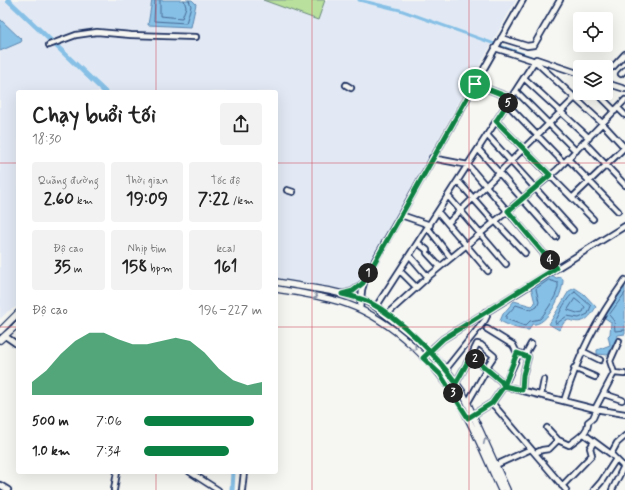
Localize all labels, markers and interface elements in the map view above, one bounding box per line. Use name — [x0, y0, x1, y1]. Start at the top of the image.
map controls — [573, 12, 613, 100]
button: locate — [573, 12, 613, 52]
button: layers — [573, 60, 613, 100]
pin — [458, 67, 492, 101]
icon: arrive — [464, 73, 486, 95]
pin: 5 — [498, 93, 518, 113]
text: 5 — [505, 96, 511, 110]
text: Chạy buổi tối — [32, 102, 156, 130]
button: share — [220, 103, 262, 145]
text: 18:30 — [32, 131, 62, 148]
text: Quãng đường — [38, 174, 99, 188]
text: Thời gian — [126, 174, 168, 188]
text: Tốc độ — [211, 174, 240, 188]
text: 2.60 — [44, 188, 74, 210]
text: 19:09 — [126, 188, 168, 210]
text: 7:22 — [198, 188, 230, 210]
text: km — [74, 194, 93, 208]
text: /km — [230, 194, 254, 208]
text: Độ cao — [53, 242, 83, 256]
text: Nhịp tim — [128, 242, 166, 256]
text: kcal — [216, 242, 235, 256]
pin: 4 — [540, 250, 560, 270]
text: 4 — [547, 253, 553, 267]
text: 35 — [54, 256, 71, 278]
text: 158 — [122, 256, 147, 278]
text: 161 — [214, 256, 237, 278]
text: m — [71, 262, 83, 276]
text: bpm — [147, 262, 172, 276]
pin: 1 — [358, 263, 378, 283]
text: 1 — [366, 266, 370, 280]
one-way arrow — [311, 291, 318, 299]
text: Độ cao — [32, 302, 68, 319]
text: 196–227 m — [198, 302, 262, 319]
one-way arrow — [409, 343, 417, 351]
pin: 2 — [465, 349, 485, 369]
text: 2 — [472, 352, 478, 366]
pin: 3 — [443, 383, 463, 403]
text: 3 — [451, 386, 455, 400]
text: 500 m — [32, 413, 69, 430]
text: 7:06 — [96, 413, 122, 430]
one-way arrow — [483, 438, 491, 446]
text: 1.0 km — [32, 443, 70, 460]
text: 7:34 — [96, 443, 121, 460]

